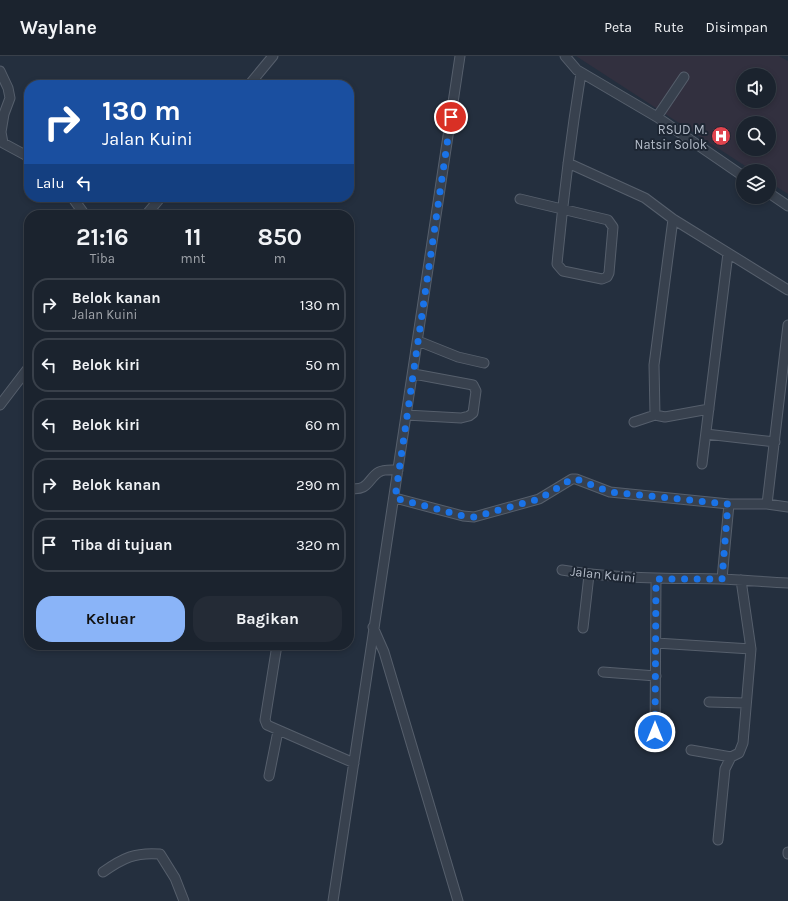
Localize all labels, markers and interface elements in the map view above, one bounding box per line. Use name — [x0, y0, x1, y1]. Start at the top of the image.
text: Waylane — [20, 17, 97, 39]
text: Peta — [604, 19, 632, 36]
text: Rute — [654, 19, 684, 36]
text: Disimpan — [706, 19, 768, 36]
map controls — [736, 68, 776, 204]
button: sound — [736, 68, 776, 108]
text: 130 m — [102, 94, 181, 127]
icon: right — [36, 96, 88, 148]
pin — [434, 100, 468, 134]
icon: arrive — [440, 106, 462, 128]
button: search — [736, 116, 776, 156]
place label: RSUD M. Natsir Solok — [635, 122, 707, 152]
hospital icon: RSUD M. Natsir Solok — [710, 125, 732, 147]
text: Jalan Kuini — [102, 128, 193, 150]
button: layers — [736, 164, 776, 204]
icon: left — [73, 172, 95, 194]
text: Lalu — [36, 174, 65, 192]
text: 21:16 — [76, 223, 129, 251]
text: 11 — [184, 223, 202, 251]
text: 850 — [257, 223, 302, 251]
text: Tiba — [90, 251, 115, 266]
text: mnt — [181, 251, 205, 266]
text: m — [274, 251, 286, 266]
text: Belok kanan — [72, 289, 161, 307]
icon: right — [38, 294, 60, 316]
text: 130 m — [300, 296, 340, 314]
text: Jalan Kuini — [72, 307, 138, 322]
icon: left — [38, 354, 60, 376]
text: Belok kiri — [72, 356, 140, 374]
text: 50 m — [305, 356, 340, 374]
icon: left — [38, 414, 60, 436]
text: Belok kiri — [72, 416, 140, 434]
text: 60 m — [305, 416, 340, 434]
icon: right — [38, 474, 60, 496]
text: Belok kanan — [72, 476, 161, 494]
text: 290 m — [296, 476, 340, 494]
icon: arrive — [38, 534, 60, 556]
text: Tiba di tujuan — [72, 536, 172, 554]
text: 320 m — [296, 536, 340, 554]
street label: Jalan Kuini — [570, 564, 636, 585]
button: Keluar — [36, 596, 185, 642]
button: Bagikan — [193, 596, 342, 642]
position arrow — [634, 711, 676, 753]

